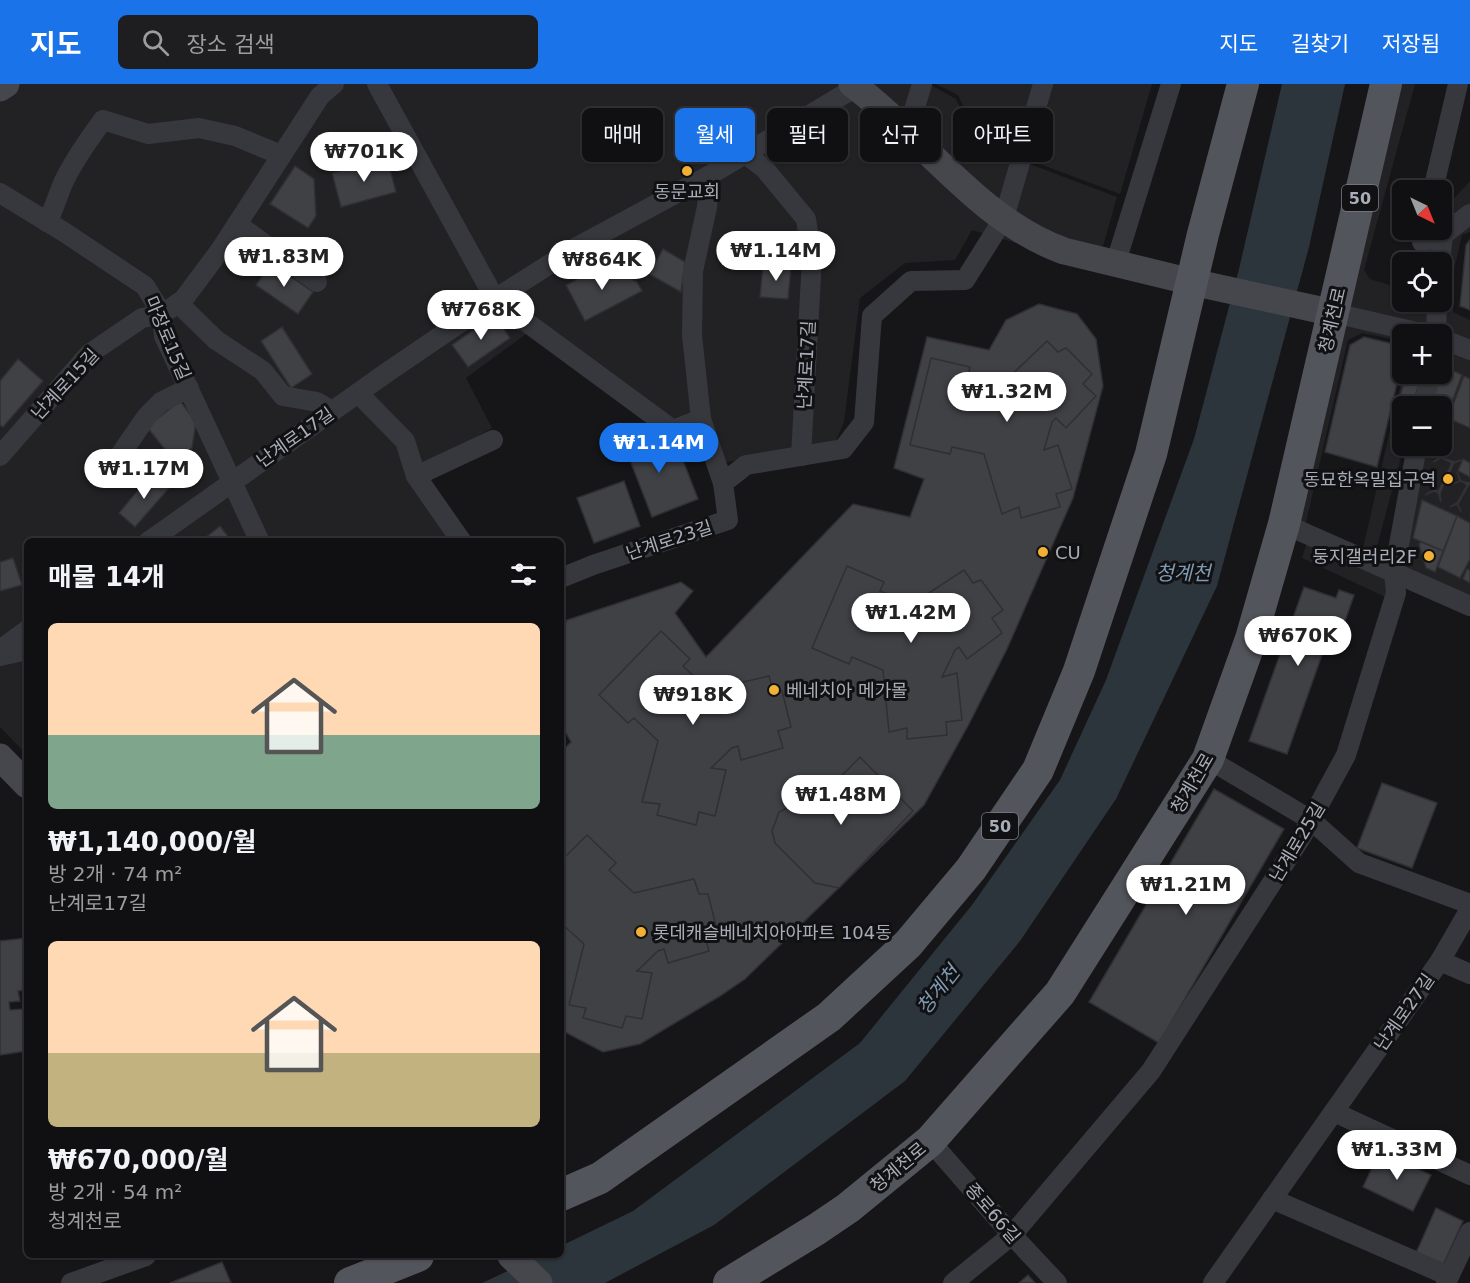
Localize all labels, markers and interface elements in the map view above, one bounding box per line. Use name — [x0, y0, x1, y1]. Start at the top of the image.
search box — [118, 15, 538, 69]
icon: search — [139, 26, 172, 59]
text: 지도 — [30, 28, 82, 61]
text: 장소 검색 — [187, 32, 275, 57]
text: 지도 — [1219, 32, 1258, 56]
text: 길찾기 — [1291, 32, 1349, 56]
text: 저장됨 — [1382, 32, 1440, 56]
chip: 매매 — [582, 108, 663, 162]
chip: 월세 — [675, 108, 755, 162]
chip: 필터 — [767, 108, 848, 162]
chip: 신규 — [860, 108, 941, 162]
chip: 아파트 — [953, 108, 1053, 162]
pin: ₩701K — [322, 132, 406, 183]
text: ₩701K — [324, 139, 404, 163]
marker: 동문교회 — [680, 164, 694, 178]
north arrow — [1392, 180, 1452, 240]
map controls — [1392, 180, 1452, 456]
place label: 동문교회 — [654, 181, 720, 202]
road number: 50 — [1342, 185, 1378, 211]
pin: ₩1.14M — [727, 231, 825, 282]
pin: ₩1.83M — [235, 237, 333, 288]
text: ₩1.14M — [730, 238, 822, 262]
pin: ₩864K — [560, 240, 644, 291]
text: ₩1.83M — [238, 244, 330, 268]
text: ₩864K — [562, 247, 642, 271]
button: locate — [1392, 252, 1452, 312]
street label: 청계천로 — [1314, 285, 1350, 355]
pin: ₩768K — [439, 290, 523, 341]
street label: 마장로15길 — [141, 293, 195, 383]
text: ₩768K — [441, 297, 521, 321]
street label: 난계로17길 — [793, 320, 819, 410]
button: + — [1392, 324, 1452, 384]
street label: 난계로15길 — [27, 344, 103, 424]
pin: ₩1.32M — [958, 372, 1056, 423]
text: ₩1.32M — [961, 379, 1053, 403]
button: − — [1392, 396, 1452, 456]
street label: 난계로17길 — [252, 403, 338, 471]
pin: ₩1.14M — [610, 423, 708, 474]
text: ₩1.14M — [613, 430, 705, 454]
pin: ₩1.17M — [95, 449, 193, 500]
text: ₩1.17M — [98, 456, 190, 480]
place label: 동묘한옥밀집구역 — [1304, 469, 1436, 490]
marker: 동묘한옥밀집구역 — [1441, 472, 1455, 486]
street label: 난계로23길 — [623, 516, 715, 564]
place label: CU — [1055, 542, 1081, 563]
marker: CU — [1036, 545, 1050, 559]
place label: 둥지갤러리2F — [1312, 546, 1417, 567]
marker: 둥지갤러리2F — [1422, 549, 1436, 563]
icon: filters — [507, 558, 540, 591]
water label: 청계천 — [1155, 561, 1213, 585]
text: 매물 14개 — [48, 562, 165, 592]
pin: ₩1.42M — [862, 593, 960, 644]
text: ₩1.42M — [865, 600, 957, 624]
pin: ₩670K — [1256, 616, 1340, 667]
text: ₩670K — [1258, 623, 1338, 647]
icon: home — [240, 662, 348, 770]
pin: ₩918K — [651, 675, 735, 726]
place label: 베네치아 메가몰 — [786, 680, 908, 701]
text: ₩918K — [653, 682, 733, 706]
marker: 베네치아 메가몰 — [767, 683, 781, 697]
street label: 청계천로 — [1166, 749, 1218, 817]
pin: ₩1.48M — [792, 775, 890, 826]
text: ₩1.48M — [795, 782, 887, 806]
street label: 난계로25길 — [1265, 798, 1329, 886]
road number: 50 — [982, 813, 1018, 839]
text: ₩1,140,000/월 — [48, 827, 257, 857]
text: 방 2개 · 74 m² — [48, 862, 182, 886]
pin: ₩1.21M — [1137, 865, 1235, 916]
text: ₩1.21M — [1140, 872, 1232, 896]
text: 난계로17길 — [48, 891, 147, 915]
place label: 롯데캐슬베네치아아파트 104동 — [653, 922, 892, 943]
marker: 롯데캐슬베네치아아파트 104동 — [634, 925, 648, 939]
water label: 청계천 — [912, 959, 966, 1019]
street label: 난계로27길 — [1370, 969, 1438, 1055]
icon: home — [240, 980, 348, 1088]
pin: ₩1.33M — [1348, 1130, 1446, 1181]
text: ₩1.33M — [1351, 1137, 1443, 1161]
street label: 청계천로 — [866, 1138, 930, 1196]
text: ₩670,000/월 — [48, 1145, 229, 1175]
street label: 종로66길 — [961, 1179, 1025, 1247]
text: 방 2개 · 54 m² — [48, 1180, 182, 1204]
text: 청계천로 — [48, 1209, 122, 1233]

